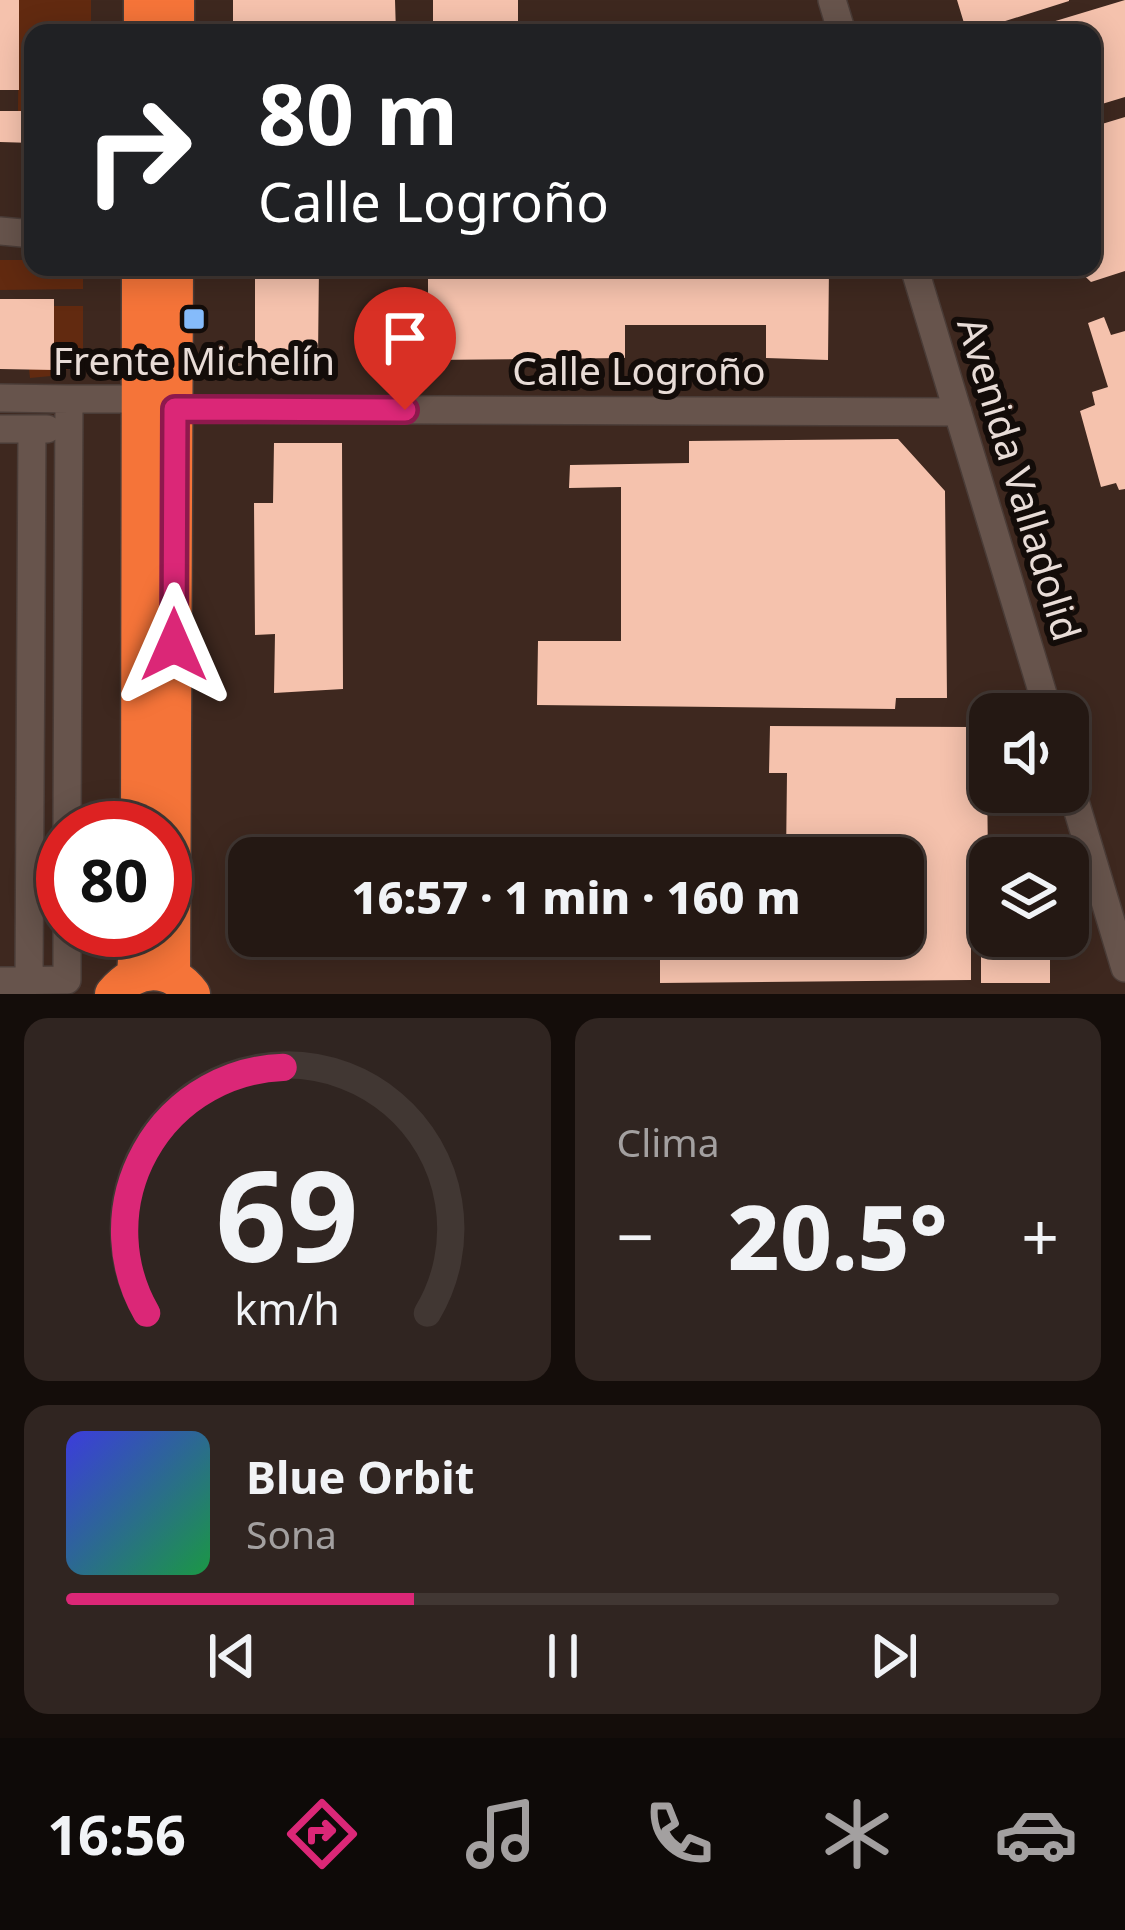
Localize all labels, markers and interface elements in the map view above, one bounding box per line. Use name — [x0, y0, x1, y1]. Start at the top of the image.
text: 80 m — [258, 55, 458, 170]
icon: right — [60, 72, 216, 228]
text: Calle Logroño — [258, 164, 609, 238]
pin — [354, 287, 456, 410]
icon: arrive — [372, 305, 438, 371]
marker: Frente Michelín — [181, 306, 207, 332]
street label: Avenida Valladolid — [946, 311, 1095, 647]
place label: Frente Michelín — [53, 333, 335, 386]
street label: Calle Logroño — [512, 343, 766, 396]
position arrow — [111, 582, 237, 708]
map controls — [969, 693, 1089, 957]
button: sound — [969, 693, 1089, 813]
speed limit sign: 80 — [36, 801, 192, 957]
button: layers — [969, 837, 1089, 957]
text: 16:57 · 1 min · 160 m — [351, 866, 801, 927]
text: Clima — [617, 1115, 720, 1168]
text: 69 — [216, 1129, 359, 1299]
text: 20.5° — [728, 1174, 948, 1296]
text: − — [617, 1190, 654, 1280]
text: + — [1021, 1190, 1059, 1280]
text: km/h — [235, 1278, 340, 1337]
text: Blue Orbit — [246, 1446, 474, 1507]
text: Sona — [246, 1507, 337, 1560]
icon: previous — [199, 1623, 265, 1689]
icon: pause — [530, 1623, 596, 1689]
icon: next — [861, 1623, 927, 1689]
icon: directions — [280, 1792, 364, 1876]
icon: music — [459, 1792, 543, 1876]
icon: phone — [637, 1792, 721, 1876]
icon: climate — [815, 1792, 899, 1876]
icon: car — [994, 1792, 1078, 1876]
text: 16:56 — [47, 1797, 186, 1871]

